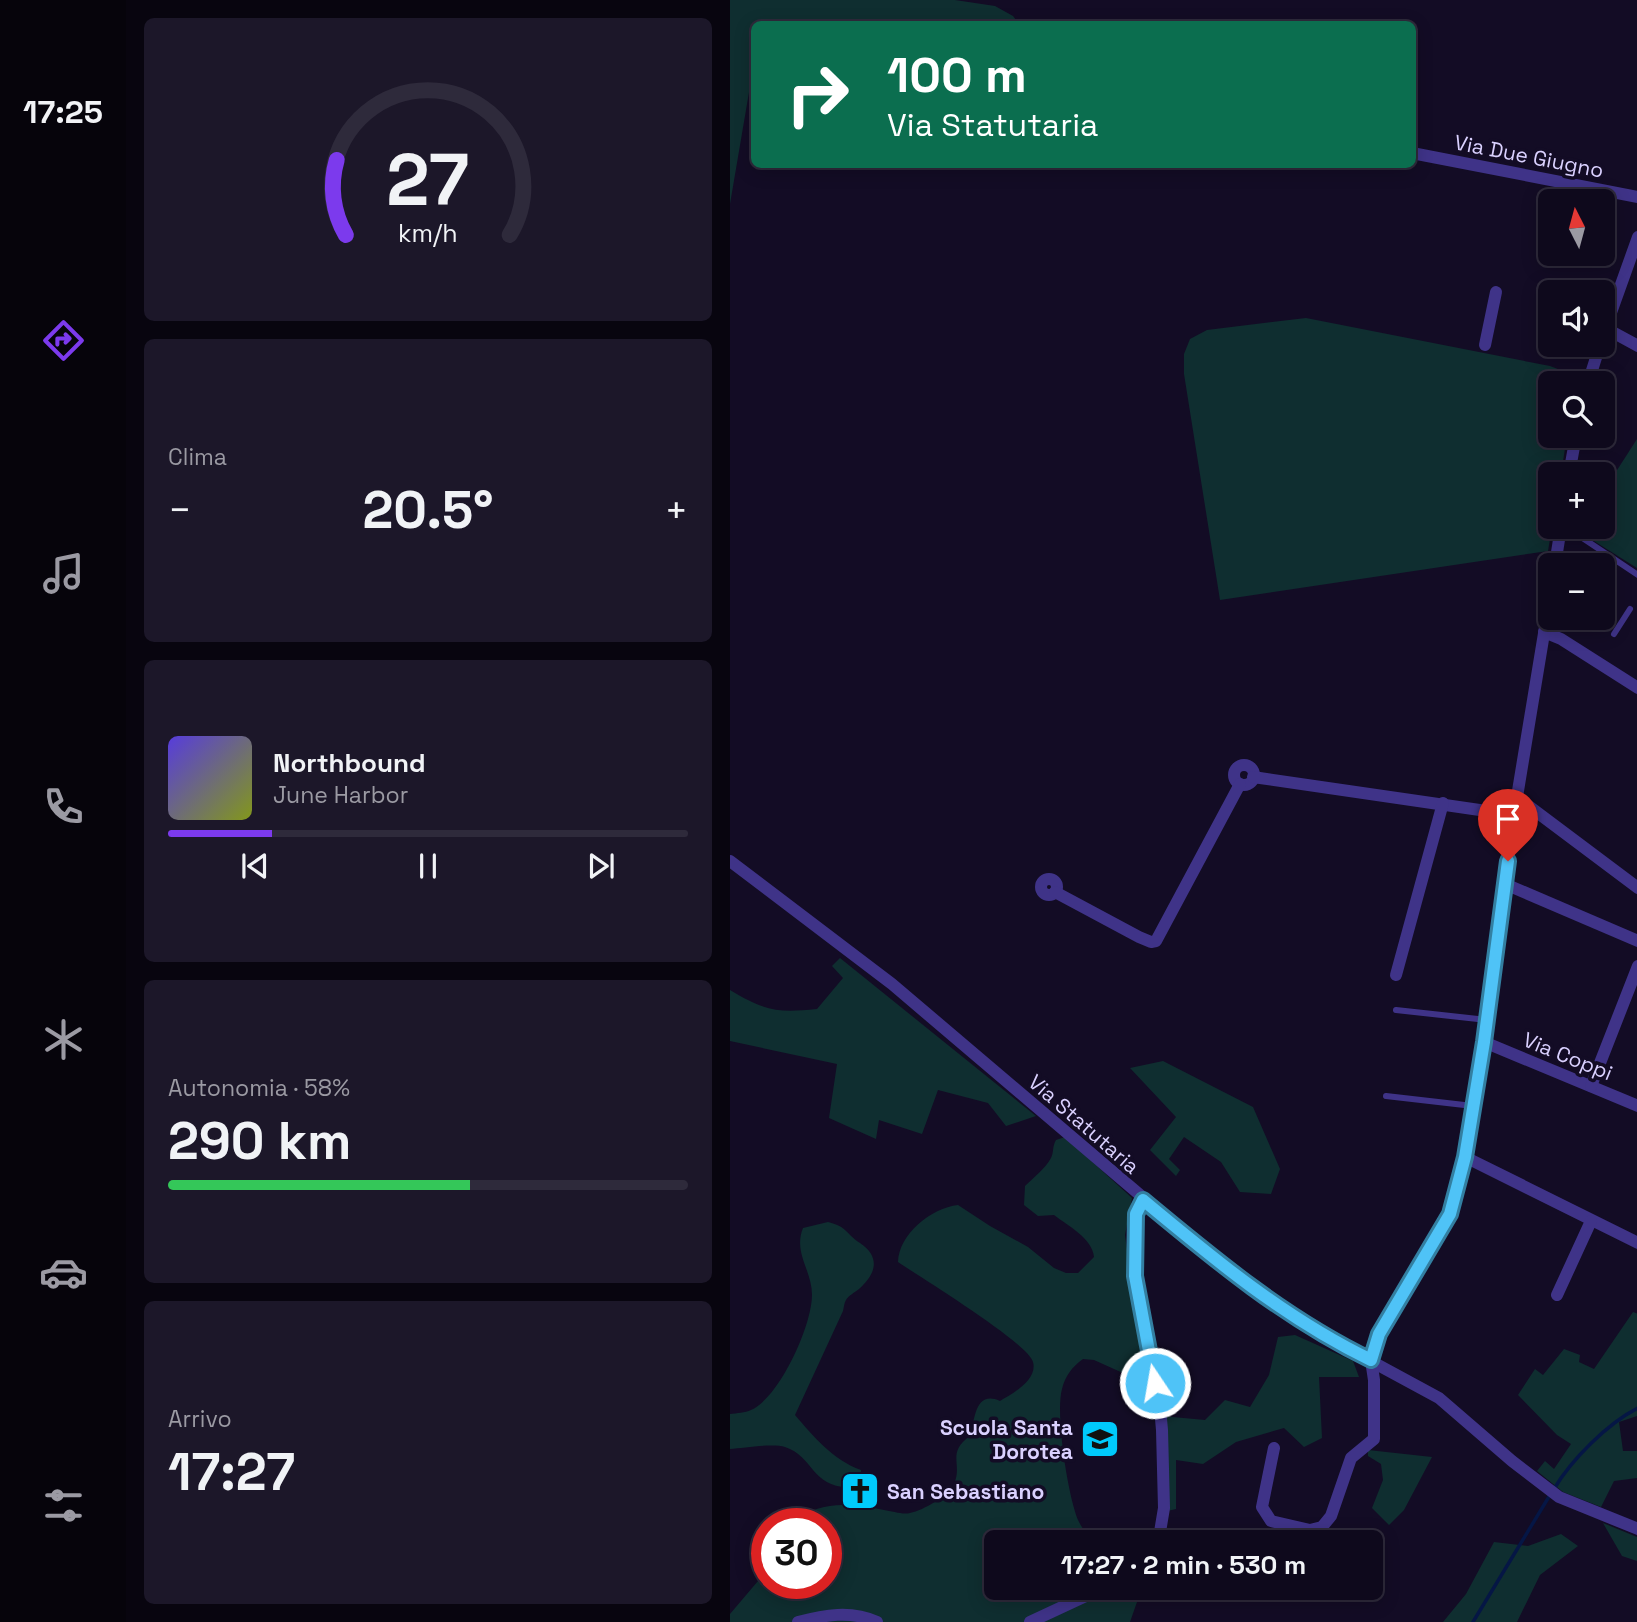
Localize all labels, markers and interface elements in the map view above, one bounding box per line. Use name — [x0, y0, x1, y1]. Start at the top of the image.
text: 100 m — [887, 44, 1027, 106]
icon: right — [772, 49, 863, 140]
text: 17:25 — [23, 92, 103, 132]
text: Via Statutaria — [887, 105, 1099, 145]
street label: Via Due Giugno — [1452, 128, 1606, 184]
text: 27 — [387, 134, 469, 227]
north arrow — [1538, 189, 1616, 266]
map controls — [1538, 189, 1615, 630]
text: km/h — [398, 217, 458, 249]
button: sound — [1538, 280, 1615, 357]
icon: directions — [39, 316, 88, 365]
button: search — [1538, 371, 1615, 448]
text: Clima — [168, 442, 227, 472]
button: + — [1538, 462, 1615, 539]
text: 20.5° — [362, 477, 494, 543]
text: − — [168, 486, 192, 534]
text: + — [664, 486, 688, 534]
icon: music — [39, 549, 88, 598]
button: − — [1538, 553, 1615, 630]
text: Northbound — [273, 746, 426, 780]
text: June Harbor — [273, 780, 408, 810]
icon: phone — [39, 782, 88, 831]
pin — [1478, 789, 1538, 861]
icon: arrive — [1489, 800, 1527, 838]
icon: previous — [236, 847, 274, 885]
icon: pause — [409, 847, 447, 885]
icon: next — [582, 847, 620, 885]
icon: climate — [39, 1015, 88, 1064]
street label: Via Coppi — [1519, 1026, 1617, 1086]
street label: Via Statutaria — [1023, 1068, 1145, 1180]
text: Autonomia · 58% — [168, 1073, 350, 1103]
text: 290 km — [168, 1108, 351, 1174]
icon: car — [39, 1248, 88, 1297]
position arrow — [1118, 1346, 1192, 1420]
text: Arrivo — [168, 1404, 232, 1434]
place label: Scuola Santa Dorotea — [940, 1414, 1073, 1465]
school or university icon: Scuola Santa Dorotea — [1079, 1418, 1121, 1460]
text: 17:27 — [168, 1439, 295, 1505]
church icon: San Sebastiano — [839, 1470, 881, 1512]
place label: San Sebastiano — [887, 1478, 1044, 1505]
icon: filters — [39, 1481, 88, 1530]
speed limit sign: 30 — [751, 1508, 842, 1599]
text: 17:27 · 2 min · 530 m — [1061, 1548, 1306, 1582]

